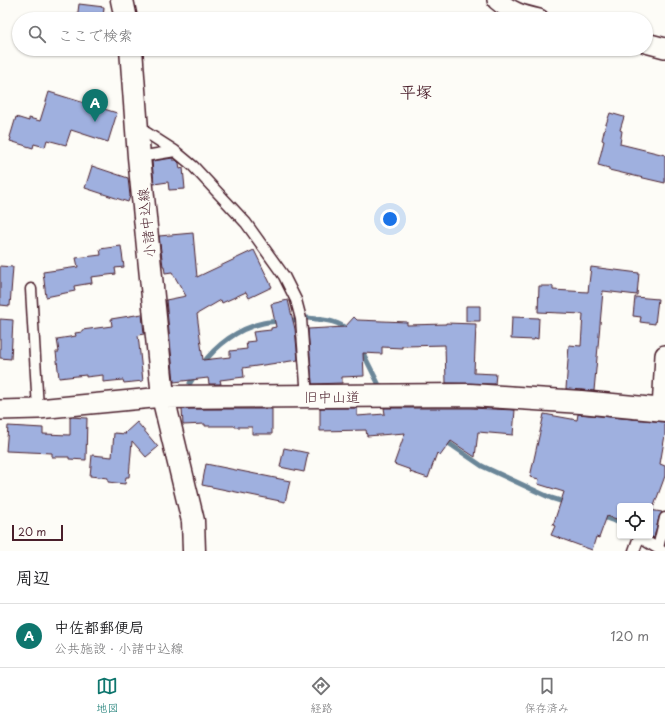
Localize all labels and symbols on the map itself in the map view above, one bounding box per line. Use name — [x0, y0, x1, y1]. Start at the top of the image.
district label: 平塚 — [400, 79, 432, 103]
pin: A — [82, 89, 108, 122]
street label: 小諸中込線 — [132, 187, 160, 259]
your location — [380, 209, 400, 229]
street label: 旧中山道 — [304, 386, 360, 407]
scale bar — [12, 523, 63, 542]

